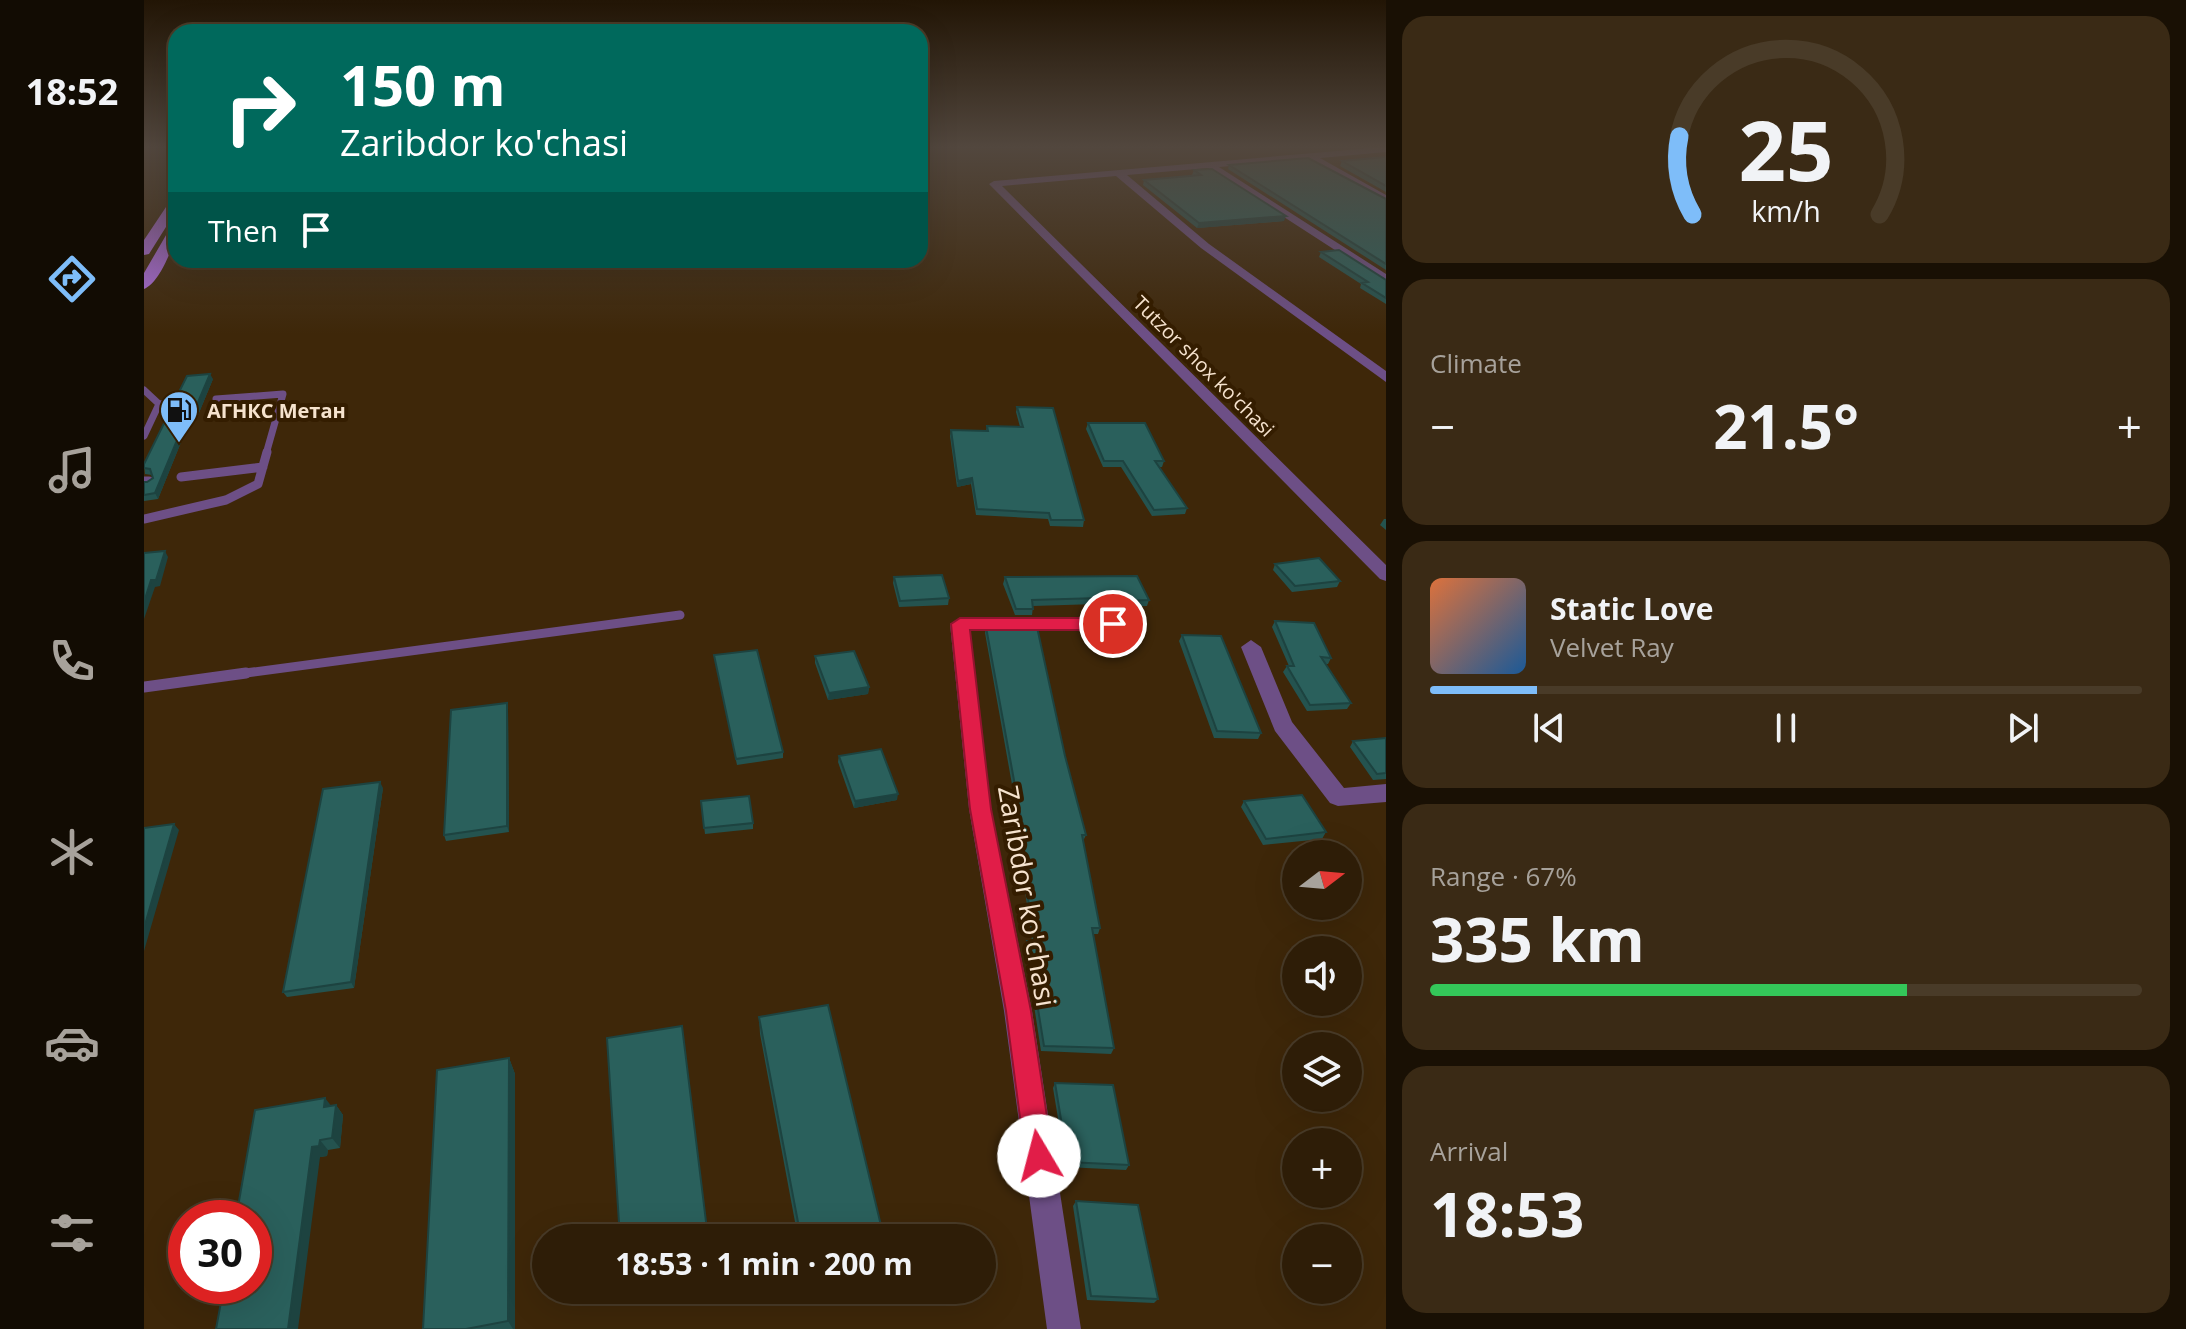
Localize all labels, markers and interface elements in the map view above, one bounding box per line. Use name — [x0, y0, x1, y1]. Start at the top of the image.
text: 150 m — [340, 46, 506, 122]
icon: right — [208, 56, 312, 160]
text: 18:52 — [26, 67, 118, 116]
text: 25 — [1738, 92, 1834, 205]
text: Zaribdor ko'chasi — [340, 118, 628, 167]
text: km/h — [1751, 191, 1821, 230]
icon: arrive — [294, 208, 338, 252]
text: Then — [208, 210, 278, 251]
icon: directions — [44, 251, 100, 307]
street label: Tutzor shox ko'chasi — [1128, 290, 1280, 442]
text: Climate — [1430, 345, 1522, 381]
text: 21.5° — [1713, 385, 1859, 467]
fuel station icon: АГНКС Метан — [158, 389, 200, 444]
text: − — [1430, 396, 1455, 456]
text: + — [2117, 396, 2142, 456]
place label: АГНКС Метан — [207, 397, 346, 424]
icon: music — [44, 442, 100, 498]
text: Static Love — [1550, 588, 1713, 629]
pin — [1079, 590, 1147, 658]
icon: arrive — [1091, 602, 1135, 646]
text: Velvet Ray — [1550, 629, 1674, 665]
icon: phone — [44, 633, 100, 689]
icon: previous — [1527, 706, 1571, 750]
icon: pause — [1764, 706, 1808, 750]
icon: next — [2001, 706, 2045, 750]
street label: Zaribdor ko'chasi — [990, 782, 1066, 1010]
icon: climate — [44, 824, 100, 880]
north arrow — [1282, 840, 1362, 920]
map controls — [1282, 840, 1362, 1304]
text: Range · 67% — [1430, 858, 1577, 894]
text: 335 km — [1430, 898, 1645, 980]
button: sound — [1282, 936, 1362, 1016]
icon: car — [44, 1015, 100, 1071]
button: layers — [1282, 1032, 1362, 1112]
position arrow — [997, 1114, 1081, 1198]
button: + — [1282, 1128, 1362, 1208]
text: Arrival — [1430, 1133, 1508, 1169]
text: 18:53 — [1430, 1173, 1584, 1255]
speed limit sign: 30 — [168, 1200, 272, 1304]
icon: filters — [44, 1205, 100, 1261]
button: − — [1282, 1224, 1362, 1304]
text: 18:53 · 1 min · 200 m — [615, 1243, 913, 1284]

